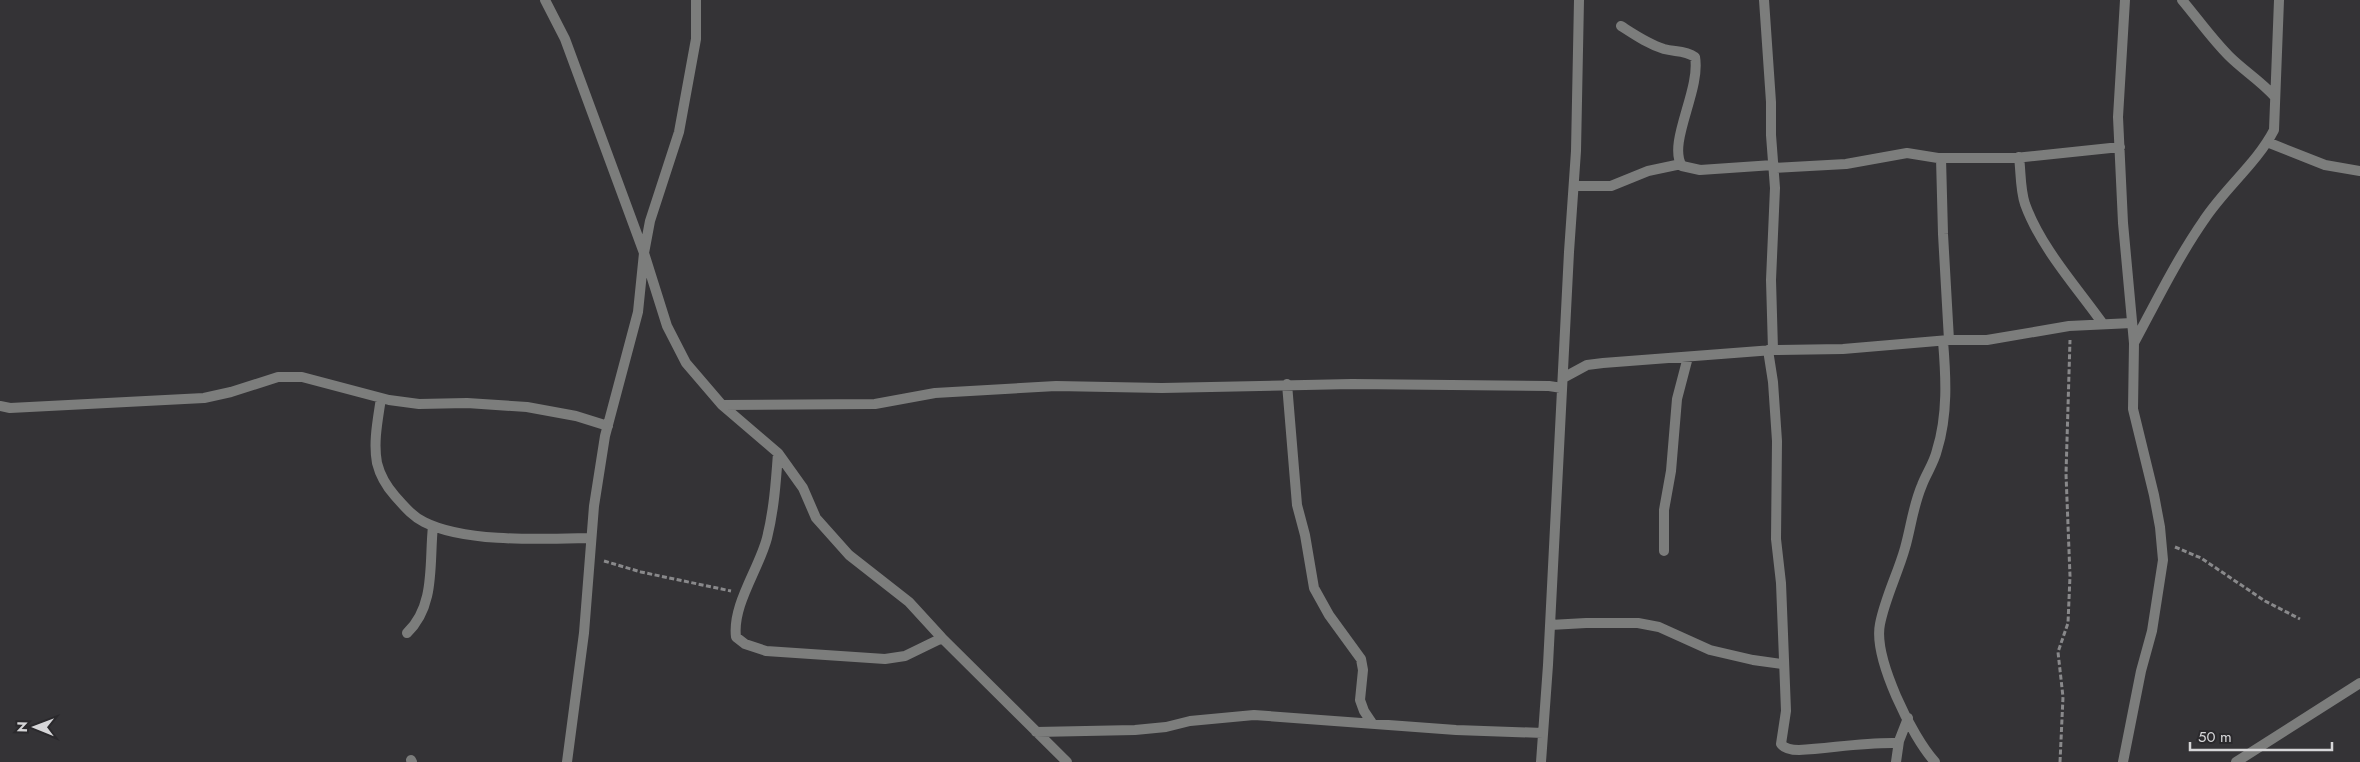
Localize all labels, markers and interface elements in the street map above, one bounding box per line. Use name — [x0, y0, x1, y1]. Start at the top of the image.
north arrow — [10, 702, 60, 752]
scale bar — [2190, 720, 2332, 752]
text: N — [12, 721, 32, 733]
text: 50 m — [2198, 726, 2232, 748]

